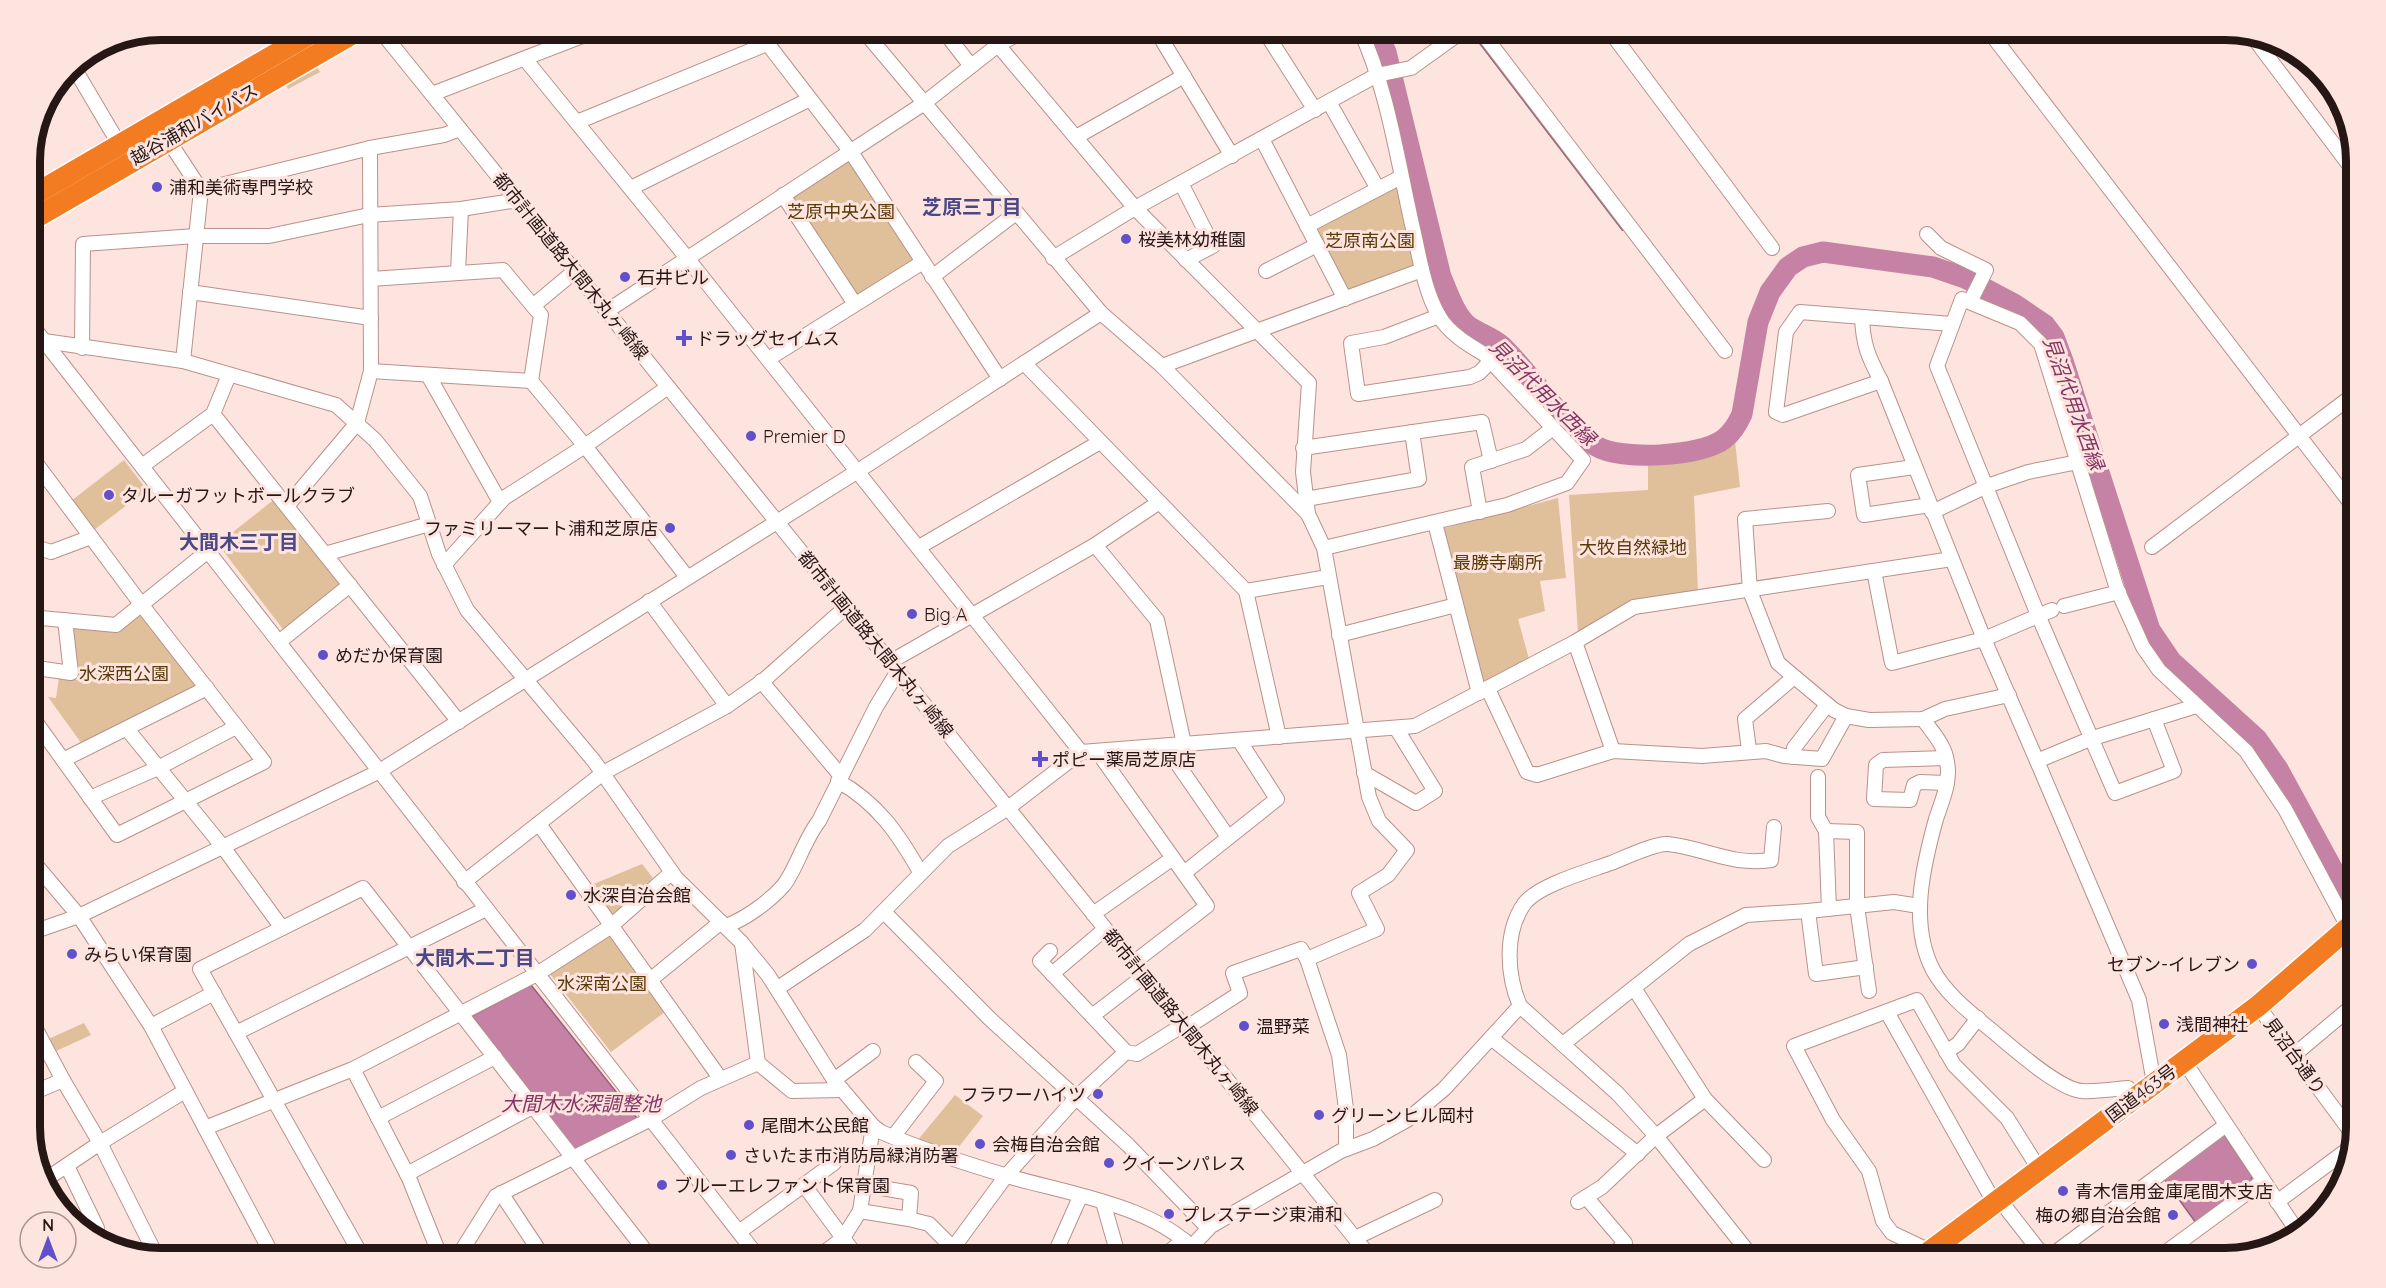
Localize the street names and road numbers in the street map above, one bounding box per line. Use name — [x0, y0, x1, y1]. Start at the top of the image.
street label: 越谷浦和バイパス — [126, 78, 262, 170]
street label: 都市計画道路大間木丸ヶ崎線 — [488, 168, 654, 364]
street label: 都市計画道路大間木丸ヶ崎線 — [793, 546, 959, 742]
street label: 都市計画道路大間木丸ヶ崎線 — [1098, 924, 1264, 1120]
street label: 見沼台通り — [2259, 1013, 2331, 1099]
street label: 国道463号 — [2101, 1059, 2181, 1127]

